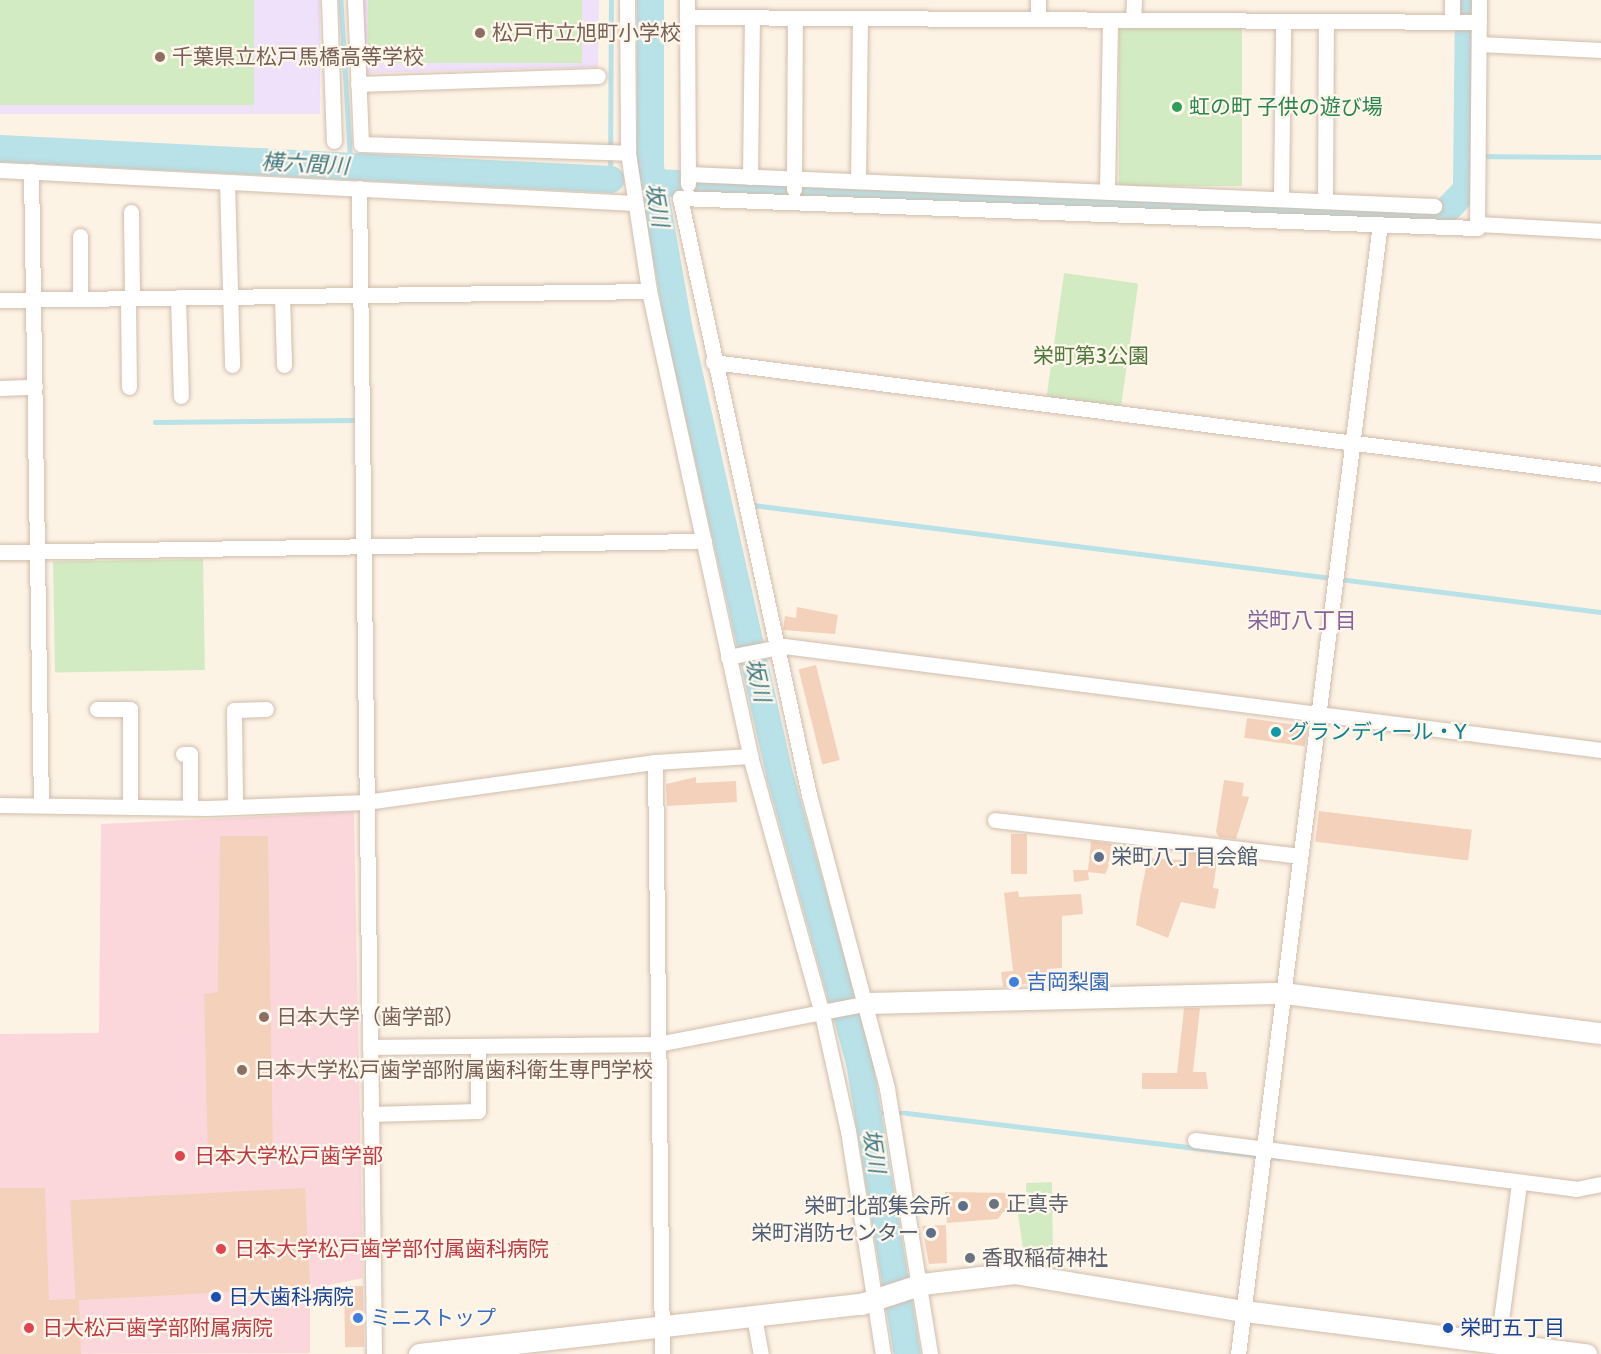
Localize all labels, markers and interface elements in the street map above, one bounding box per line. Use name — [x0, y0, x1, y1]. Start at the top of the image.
place label: 松戸市立旭町小学校 — [492, 20, 681, 46]
marker: 松戸市立旭町小学校 — [473, 26, 487, 40]
place label: 千葉県立松戸馬橋高等学校 — [172, 44, 424, 70]
marker: 千葉県立松戸馬橋高等学校 — [153, 50, 167, 64]
place label: 虹の町 子供の遊び場 — [1189, 94, 1383, 120]
marker: 虹の町 子供の遊び場 — [1170, 100, 1184, 114]
water label: 横六間川 — [260, 149, 350, 179]
water label: 坂川 — [640, 181, 674, 229]
park label: 栄町第3公園 — [1033, 343, 1149, 369]
district label: 栄町八丁目 — [1247, 608, 1357, 634]
water label: 坂川 — [740, 656, 776, 704]
place label: グランディール・Y — [1288, 719, 1468, 745]
marker: グランディール・Y — [1269, 725, 1283, 739]
place label: 栄町八丁目会館 — [1111, 844, 1258, 870]
marker: 栄町八丁目会館 — [1092, 850, 1106, 864]
place label: 吉岡梨園 — [1026, 969, 1110, 995]
marker: 吉岡梨園 — [1007, 975, 1021, 989]
place label: 日本大学（歯学部） — [276, 1004, 465, 1030]
marker: 日本大学（歯学部） — [257, 1010, 271, 1024]
place label: 日本大学松戸歯学部附属歯科衛生専門学校 — [254, 1057, 653, 1083]
marker: 日本大学松戸歯学部附属歯科衛生専門学校 — [235, 1063, 249, 1077]
water label: 坂川 — [858, 1127, 890, 1175]
place label: 日本大学松戸歯学部 — [194, 1143, 383, 1169]
marker: 日本大学松戸歯学部 — [171, 1147, 189, 1165]
place label: 正真寺 — [1006, 1191, 1069, 1217]
place label: 栄町北部集会所 — [804, 1193, 951, 1219]
marker: 正真寺 — [987, 1197, 1001, 1211]
marker: 栄町北部集会所 — [956, 1199, 970, 1213]
place label: 栄町消防センター — [751, 1220, 919, 1246]
marker: 栄町消防センター — [924, 1226, 938, 1240]
place label: 日本大学松戸歯学部付属歯科病院 — [234, 1236, 549, 1262]
marker: 日本大学松戸歯学部付属歯科病院 — [212, 1240, 230, 1258]
place label: 香取稲荷神社 — [982, 1245, 1108, 1271]
marker: 香取稲荷神社 — [963, 1251, 977, 1265]
place label: 日大歯科病院 — [228, 1284, 354, 1310]
marker: 日大歯科病院 — [209, 1290, 223, 1304]
place label: ミニストップ — [370, 1305, 496, 1331]
marker: ミニストップ — [351, 1311, 365, 1325]
place label: 日大松戸歯学部附属病院 — [42, 1315, 273, 1341]
place label: 栄町五丁目 — [1460, 1315, 1565, 1341]
marker: 日大松戸歯学部附属病院 — [20, 1319, 38, 1337]
marker: 栄町五丁目 — [1441, 1321, 1455, 1335]

